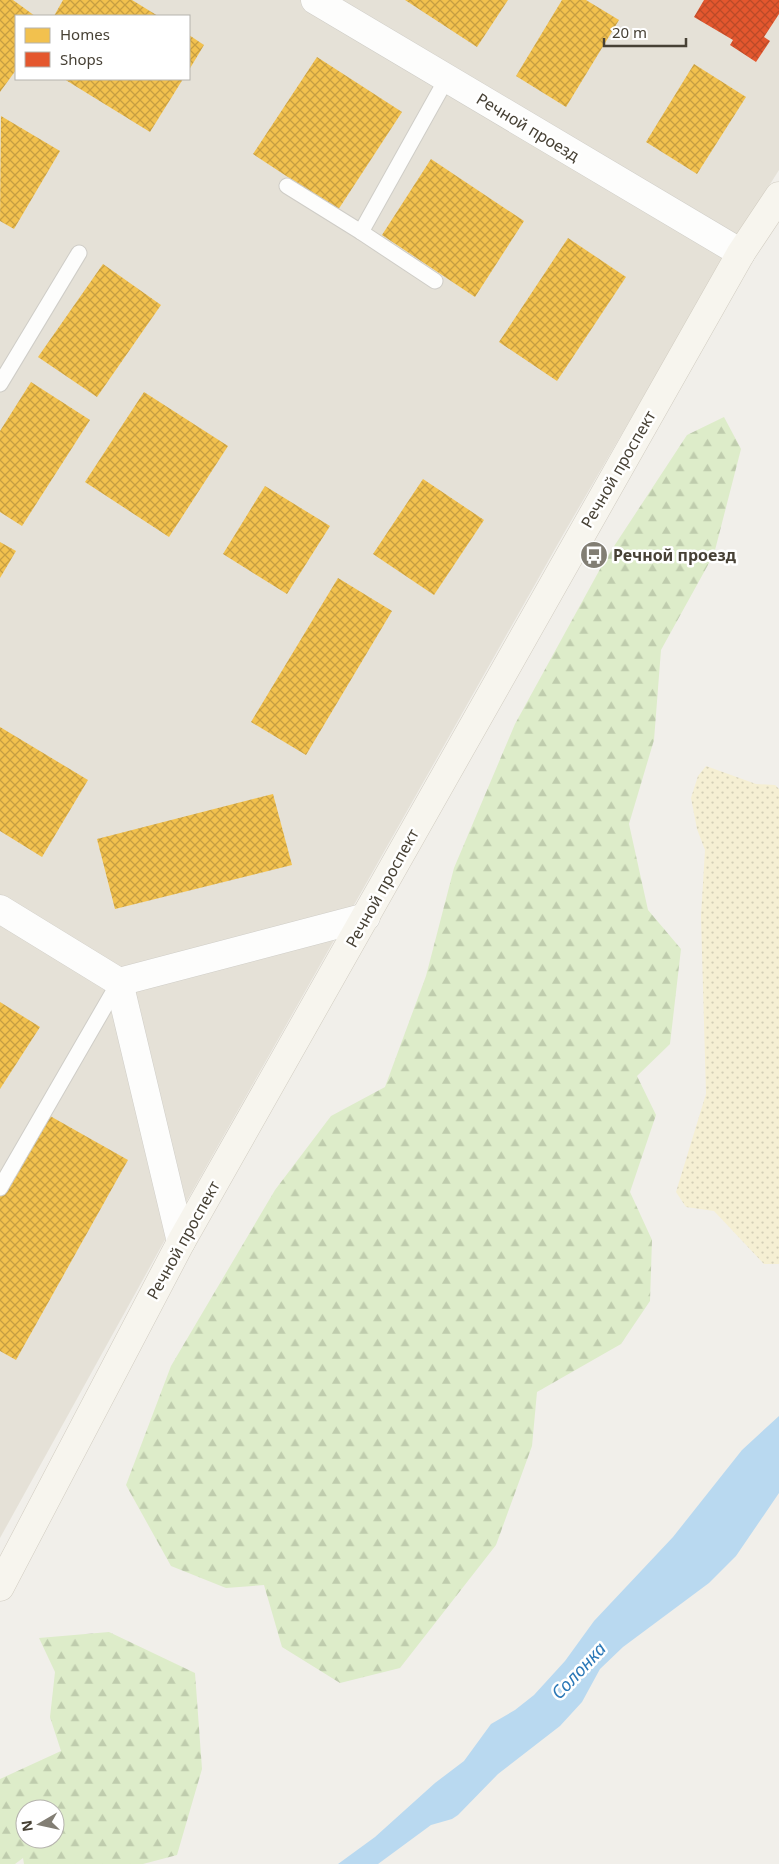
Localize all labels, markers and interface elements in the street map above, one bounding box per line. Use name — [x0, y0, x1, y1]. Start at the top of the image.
legend — [15, 15, 190, 80]
scale bar — [604, 15, 686, 47]
text: 20 m — [612, 22, 647, 42]
text: Homes — [60, 24, 110, 44]
text: Shops — [60, 49, 103, 69]
street label: Речной проезд — [472, 88, 584, 167]
street label: Речной проспект — [575, 406, 661, 532]
bus stop icon: Речной проезд — [579, 540, 609, 570]
place label: Речной проезд — [613, 544, 737, 566]
street label: Речной проспект — [340, 824, 424, 951]
street label: Речной проспект — [141, 1176, 225, 1303]
water label: Солонка — [546, 1637, 611, 1704]
north arrow — [15, 1799, 65, 1849]
text: N — [16, 1819, 37, 1833]

